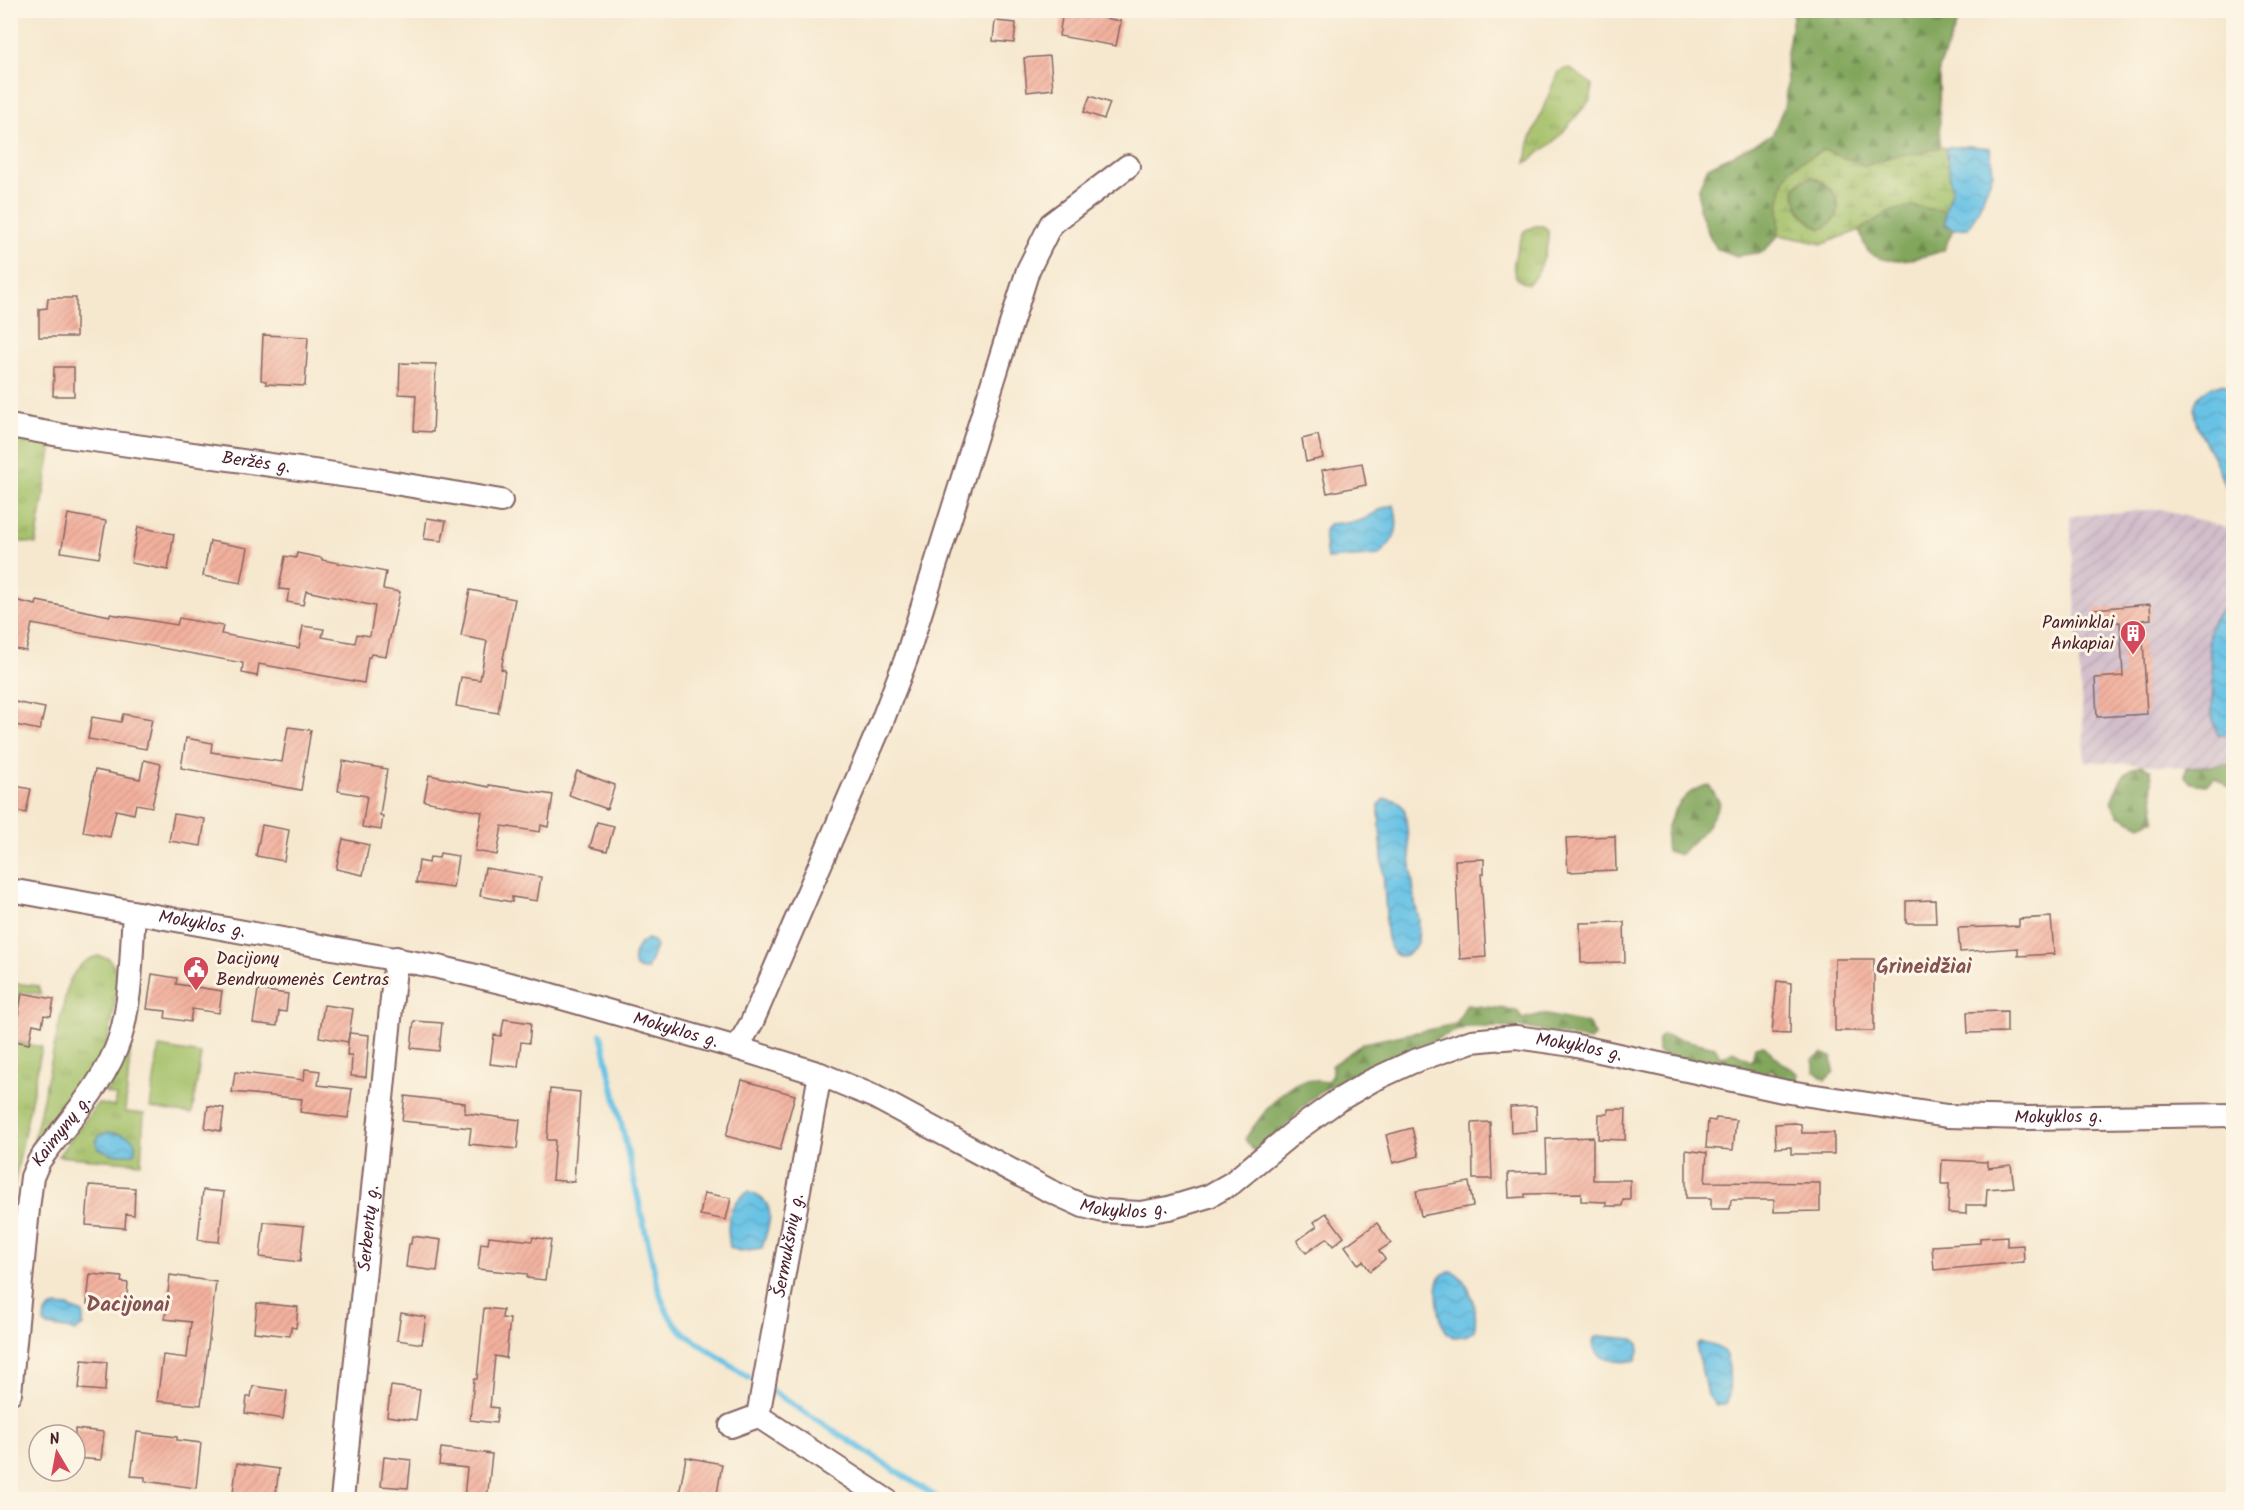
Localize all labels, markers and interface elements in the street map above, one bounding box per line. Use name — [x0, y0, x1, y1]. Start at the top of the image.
street label: Beržės g. — [220, 444, 292, 482]
place label: Paminklai Ankapiai — [2042, 609, 2115, 659]
building icon: Paminklai Ankapiai — [2118, 618, 2148, 656]
street label: Mokyklos g. — [156, 902, 248, 947]
place label: Dacijonų Bendruomenės Centras — [216, 945, 390, 995]
district label: Grineidžiai — [1876, 951, 1972, 984]
public building icon: Dacijonų Bendruomenės Centras — [181, 954, 211, 992]
street label: Mokyklos g. — [629, 1004, 722, 1057]
street label: Mokyklos g. — [1534, 1025, 1625, 1070]
street label: Kaimynų g. — [24, 1089, 99, 1173]
street label: Mokyklos g. — [2014, 1102, 2103, 1133]
street label: Serbentų g. — [350, 1184, 388, 1273]
street label: Šermukšnių g. — [765, 1191, 813, 1300]
street label: Mokyklos g. — [1076, 1191, 1169, 1227]
district label: Dacijonai — [86, 1289, 170, 1322]
north arrow — [27, 1423, 87, 1483]
text: N — [48, 1427, 62, 1453]

